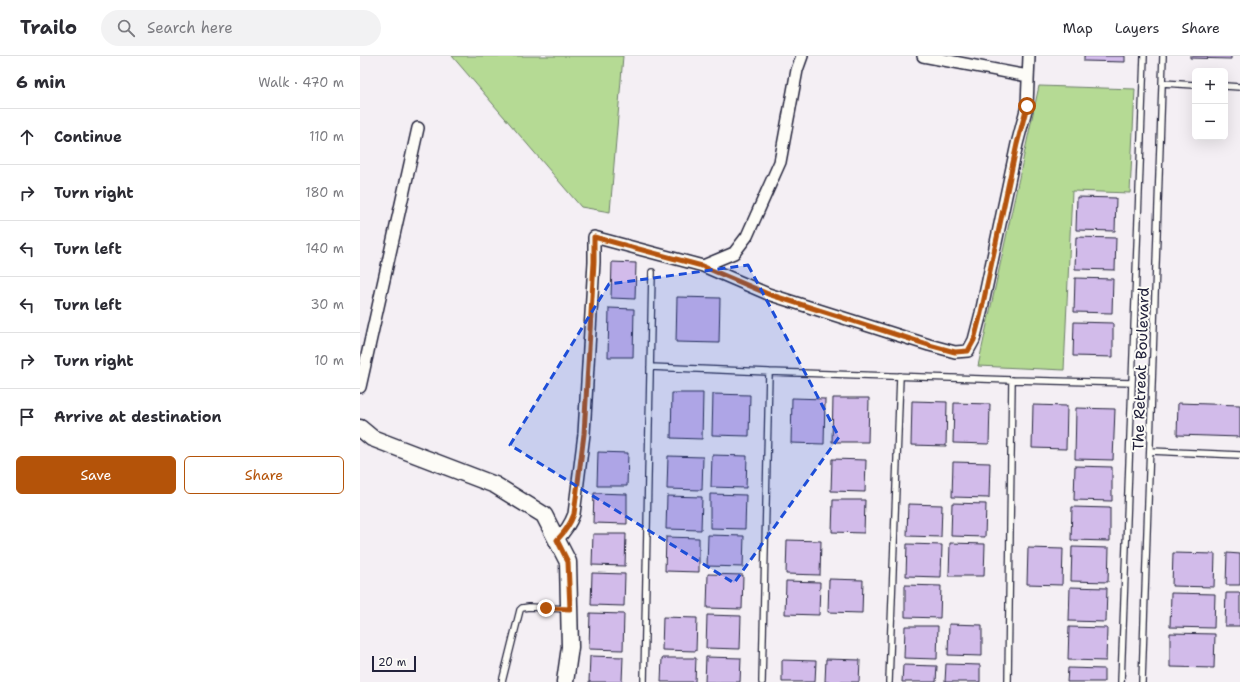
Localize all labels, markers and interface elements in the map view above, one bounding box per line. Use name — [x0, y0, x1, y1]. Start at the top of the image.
search box — [101, 10, 381, 46]
text: Trailo — [20, 15, 77, 40]
icon: search — [115, 17, 137, 39]
text: Search here — [147, 18, 233, 38]
text: Map — [1063, 19, 1093, 37]
text: Layers — [1115, 19, 1159, 37]
text: Share — [1181, 19, 1220, 37]
map controls — [1192, 68, 1228, 140]
button: + — [1192, 68, 1228, 104]
text: 6 min — [16, 71, 66, 93]
text: Walk · 470 m — [258, 74, 344, 91]
route start — [1018, 97, 1036, 115]
button: − — [1192, 104, 1228, 140]
icon: ahead — [16, 126, 38, 148]
text: Continue — [54, 127, 122, 147]
text: 110 m — [309, 128, 344, 145]
icon: right — [16, 182, 38, 204]
text: Turn right — [54, 183, 134, 203]
text: 180 m — [305, 184, 344, 201]
icon: left — [16, 238, 38, 260]
text: Turn left — [54, 239, 122, 259]
text: 140 m — [305, 240, 344, 257]
street label: The Retreat Boulevard — [1128, 286, 1154, 451]
icon: left — [16, 294, 38, 316]
text: Turn left — [54, 295, 122, 315]
text: 30 m — [310, 296, 344, 313]
icon: right — [16, 350, 38, 372]
text: Turn right — [54, 351, 134, 371]
text: 10 m — [314, 352, 344, 369]
icon: arrive — [16, 406, 38, 428]
text: Arrive at destination — [54, 407, 222, 427]
button: Save — [16, 456, 176, 494]
button: Share — [184, 456, 344, 494]
route end — [537, 599, 555, 617]
scale bar — [372, 654, 416, 673]
text: 20 m — [378, 655, 406, 670]

